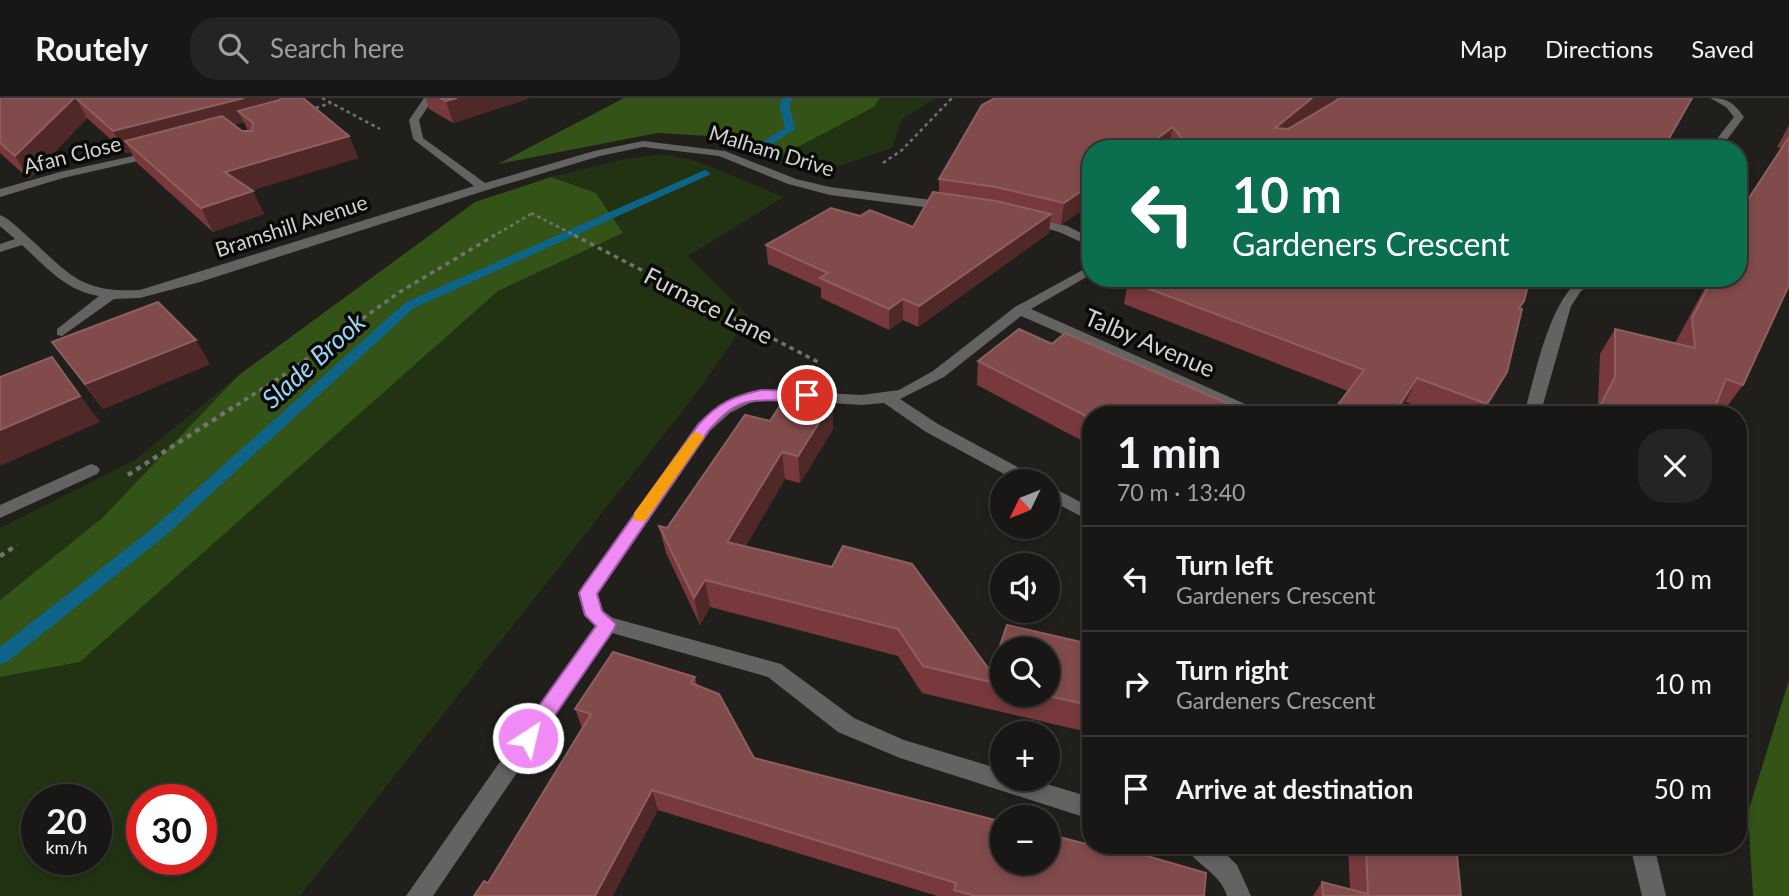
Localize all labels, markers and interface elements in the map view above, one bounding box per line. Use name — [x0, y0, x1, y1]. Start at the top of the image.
search box — [190, 17, 680, 80]
text: Routely — [35, 28, 148, 68]
icon: search — [214, 29, 252, 67]
text: Search here — [270, 32, 404, 64]
text: Map — [1460, 34, 1507, 63]
text: Directions — [1545, 34, 1653, 63]
text: Saved — [1691, 34, 1754, 63]
street label: Malham Drive — [706, 119, 838, 181]
street label: Afan Close — [21, 130, 123, 178]
text: 10 m — [1232, 165, 1342, 223]
icon: left — [1117, 168, 1208, 259]
street label: Bramshill Avenue — [212, 189, 370, 261]
text: Gardeners Crescent — [1232, 224, 1509, 263]
street label: Furnace Lane — [640, 260, 778, 350]
street label: Talby Avenue — [1080, 302, 1220, 382]
water label: Slade Brook — [255, 305, 372, 415]
pin — [777, 365, 837, 425]
icon: arrive — [788, 376, 826, 414]
text: 1 min — [1117, 427, 1221, 477]
button: close — [1638, 429, 1712, 503]
north arrow — [990, 469, 1060, 539]
map controls — [990, 469, 1060, 875]
text: 70 m · 13:40 — [1117, 478, 1245, 506]
text: Turn left — [1176, 549, 1273, 581]
button: sound — [990, 553, 1060, 623]
icon: left — [1117, 560, 1155, 598]
text: 10 m — [1654, 563, 1712, 595]
text: Gardeners Crescent — [1176, 581, 1375, 609]
button: search — [990, 637, 1060, 707]
text: Turn right — [1176, 654, 1289, 686]
icon: right — [1117, 665, 1155, 703]
text: 10 m — [1654, 668, 1712, 700]
text: Gardeners Crescent — [1176, 686, 1375, 714]
position arrow — [491, 701, 565, 775]
button: + — [990, 721, 1060, 791]
icon: arrive — [1117, 770, 1155, 808]
text: Arrive at destination — [1176, 773, 1413, 805]
text: 50 m — [1654, 773, 1712, 805]
speed limit sign: 30 — [126, 784, 217, 875]
text: 20 — [46, 799, 87, 841]
button: − — [990, 805, 1060, 875]
text: km/h — [45, 836, 88, 858]

